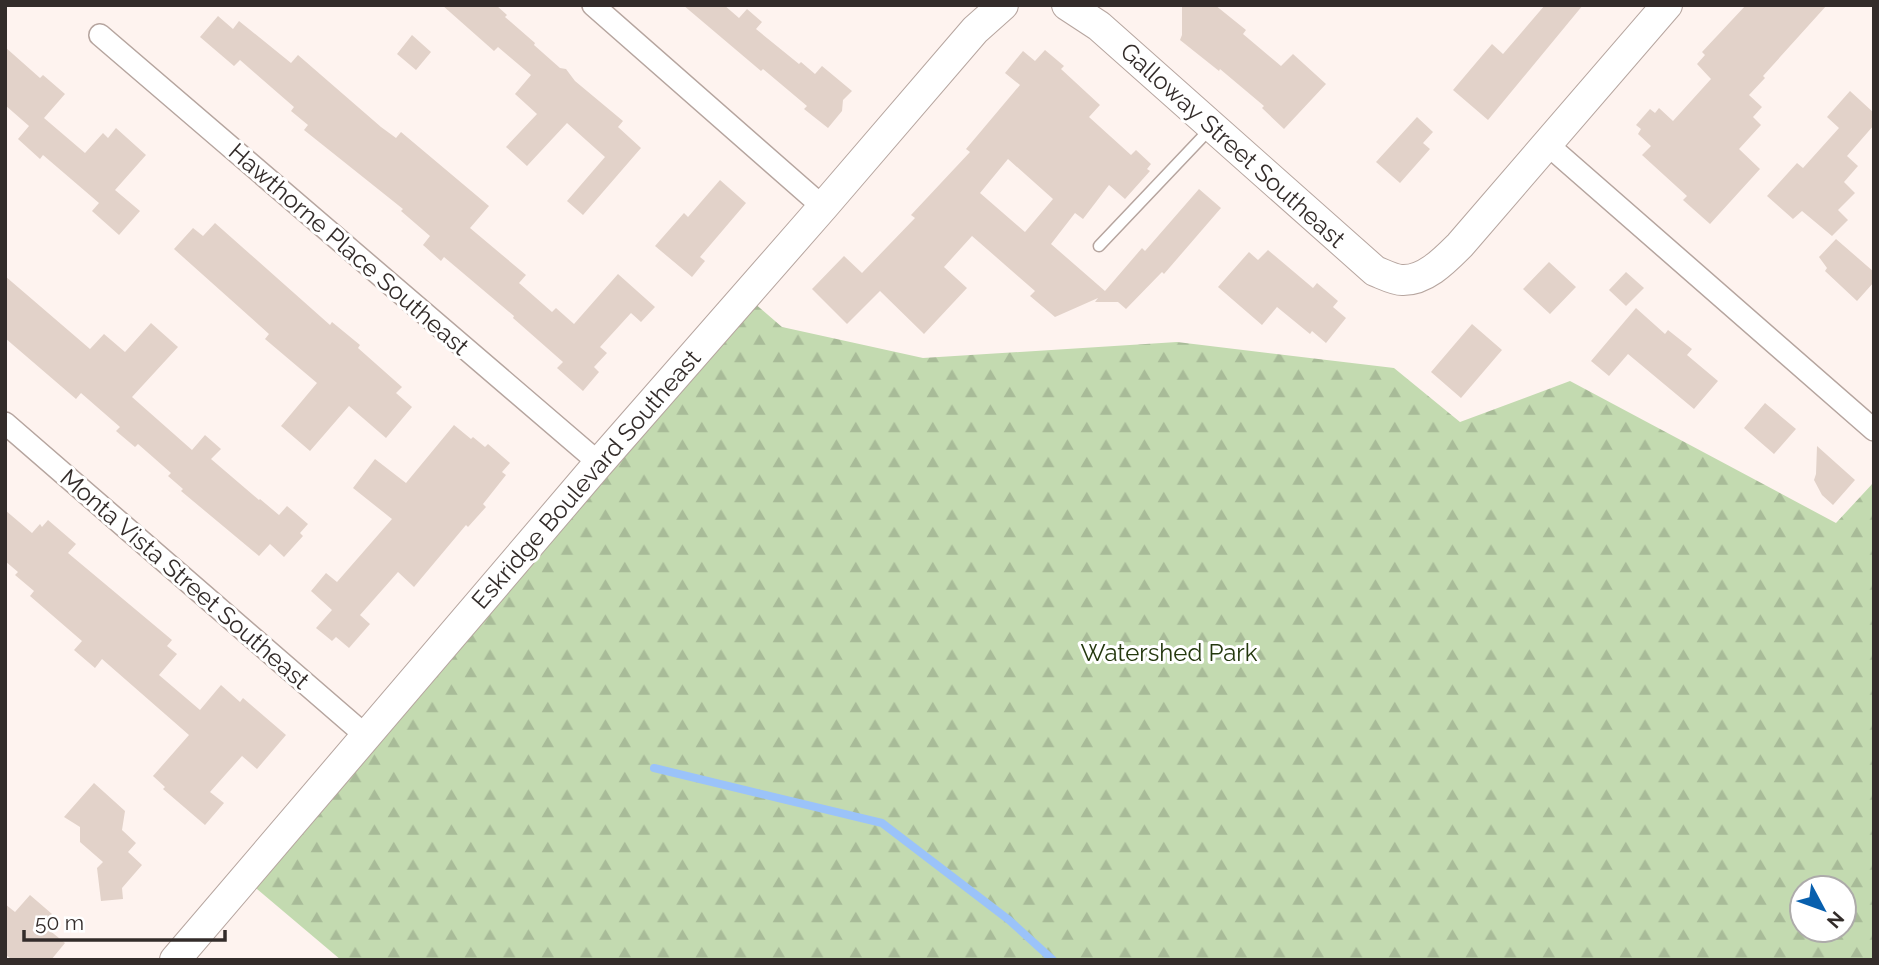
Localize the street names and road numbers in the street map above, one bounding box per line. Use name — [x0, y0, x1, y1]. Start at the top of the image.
street label: Galloway Street Southeast — [1115, 36, 1351, 254]
street label: Hawthorne Place Southeast — [223, 137, 475, 361]
street label: Eskridge Boulevard Southeast — [466, 343, 706, 615]
street label: Monta Vista Street Southeast — [55, 463, 315, 695]

